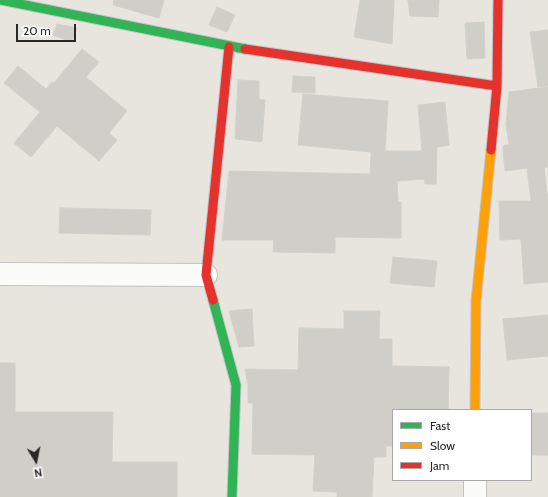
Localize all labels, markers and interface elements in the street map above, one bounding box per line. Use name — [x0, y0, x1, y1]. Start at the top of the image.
scale bar — [18, 16, 78, 42]
text: 20 m — [23, 23, 51, 38]
legend — [392, 409, 532, 481]
text: Fast — [430, 418, 450, 433]
text: Slow — [430, 438, 455, 453]
north arrow — [16, 441, 56, 481]
text: Jam — [430, 458, 449, 473]
text: N — [33, 465, 43, 480]

